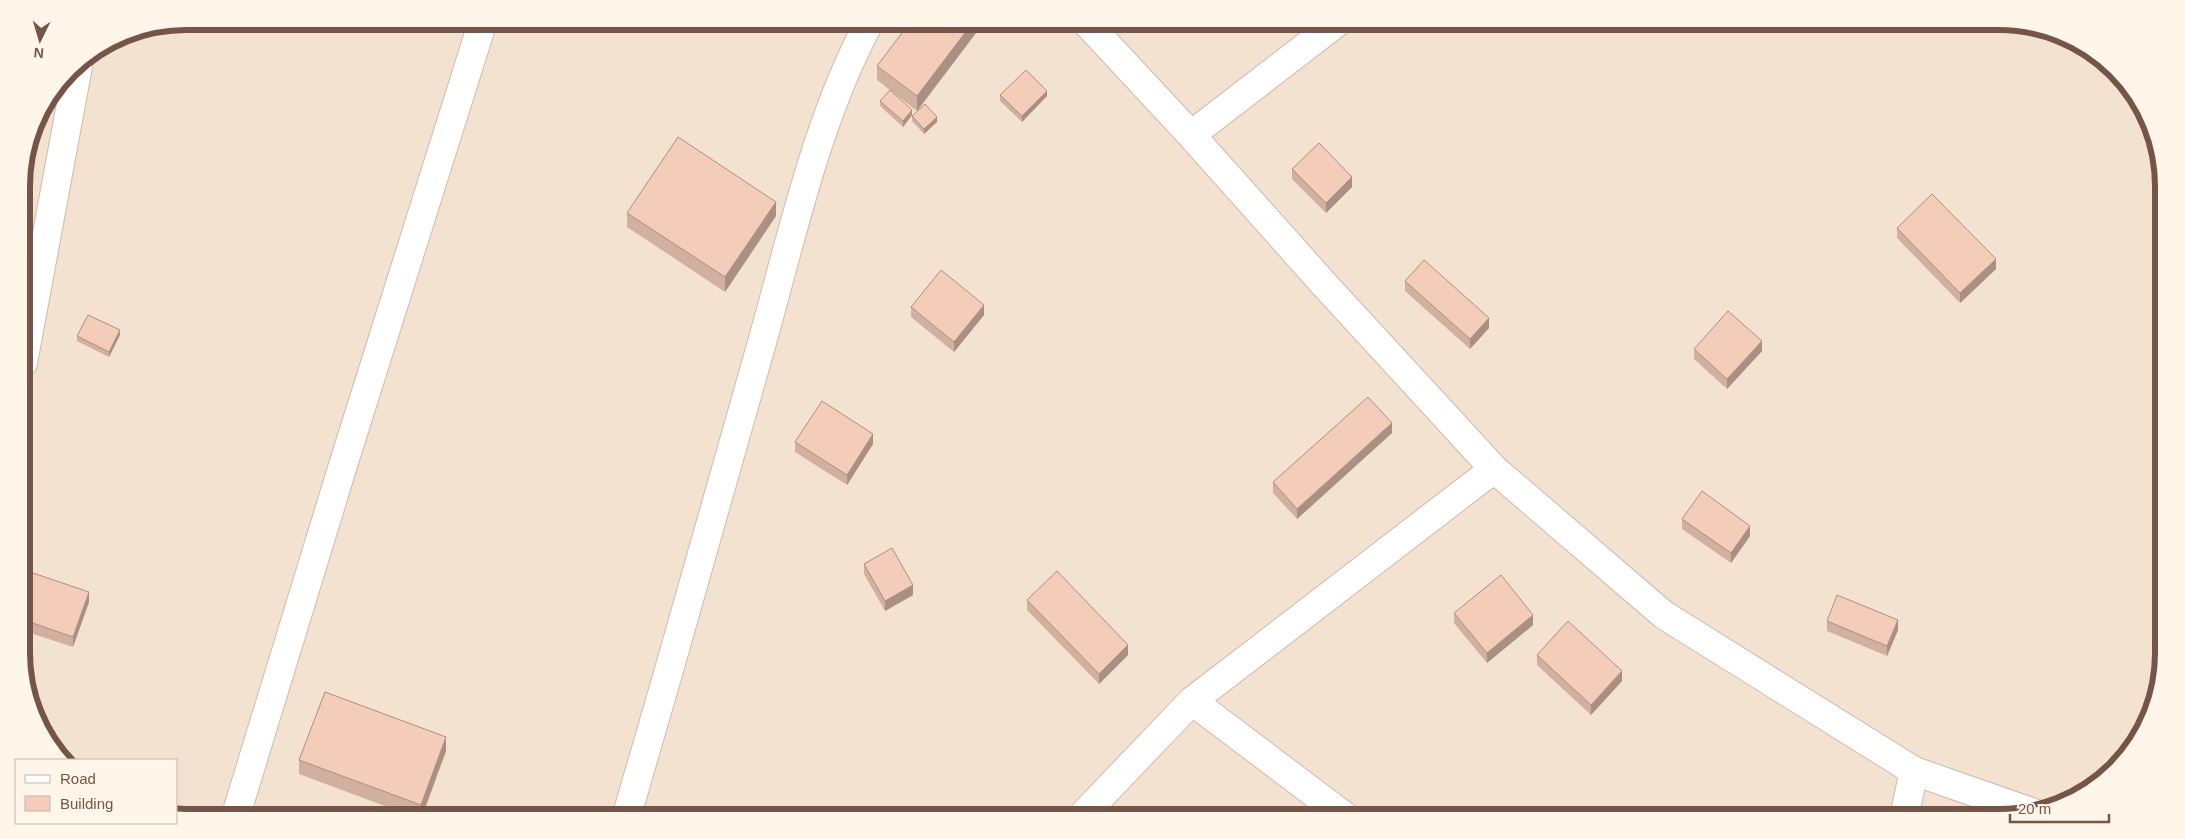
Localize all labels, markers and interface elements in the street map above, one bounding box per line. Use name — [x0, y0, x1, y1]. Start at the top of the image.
north arrow — [15, 15, 65, 65]
text: N — [33, 45, 45, 61]
legend — [15, 759, 178, 824]
text: Road — [60, 770, 96, 787]
scale bar — [2010, 792, 2109, 824]
text: Building — [60, 795, 113, 812]
text: 20 m — [2018, 800, 2051, 817]

